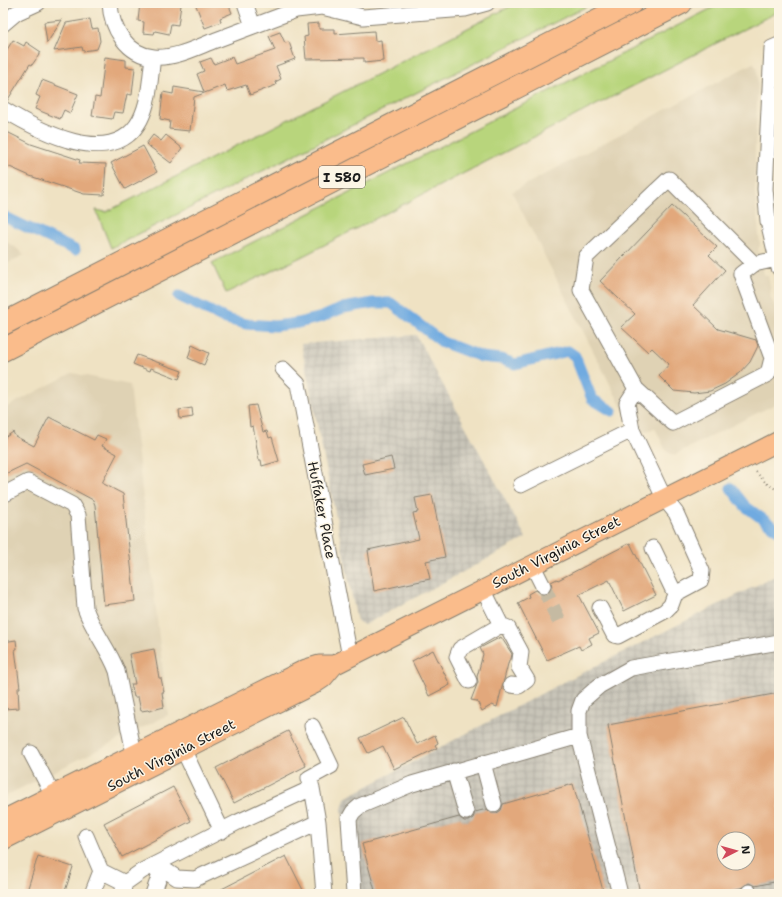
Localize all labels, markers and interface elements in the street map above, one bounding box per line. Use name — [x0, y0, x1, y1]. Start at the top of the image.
road number: I 580 — [319, 166, 365, 188]
street label: Huffaker Place — [304, 460, 340, 560]
street label: South Virginia Street — [489, 512, 623, 592]
street label: South Virginia Street — [104, 715, 238, 795]
north arrow — [716, 831, 756, 871]
text: N — [738, 845, 753, 855]

